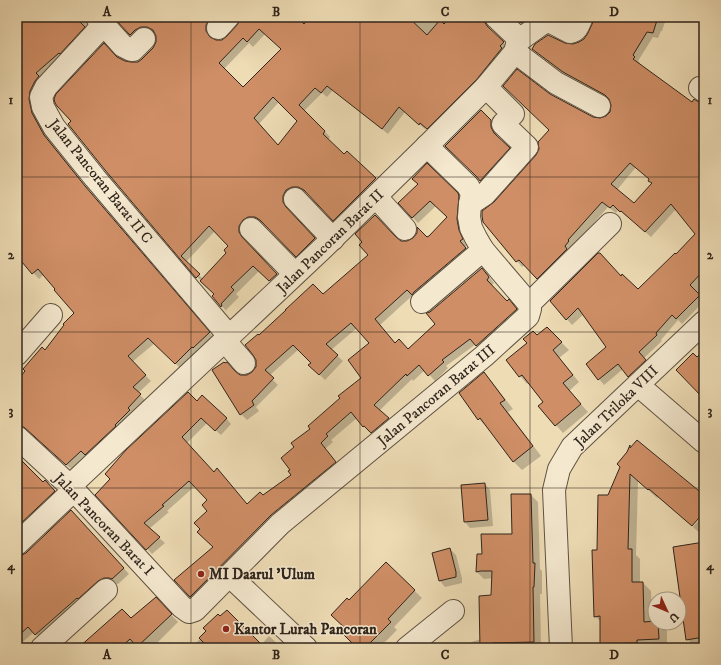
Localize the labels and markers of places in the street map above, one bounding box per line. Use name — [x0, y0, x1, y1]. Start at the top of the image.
place label: MI Daarul 'Ulum — [209, 565, 316, 584]
marker: MI Daarul 'Ulum — [196, 569, 206, 579]
place label: Kantor Lurah Pancoran — [234, 620, 377, 639]
marker: Kantor Lurah Pancoran — [221, 624, 231, 634]

